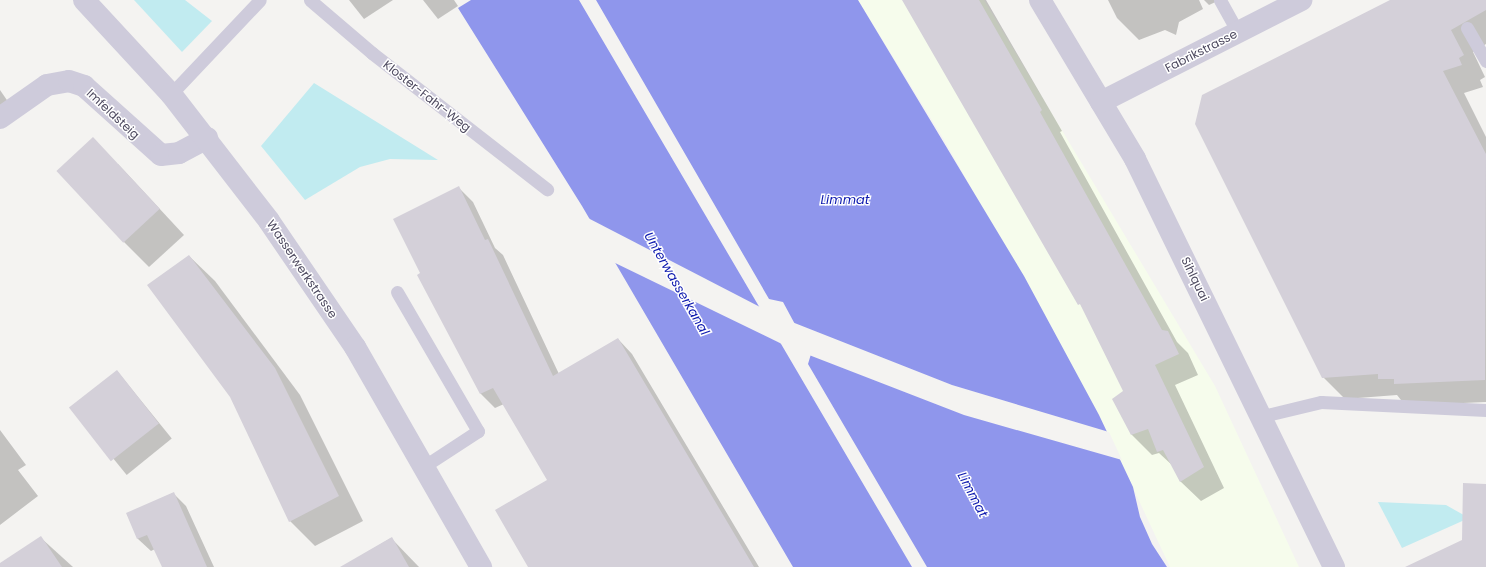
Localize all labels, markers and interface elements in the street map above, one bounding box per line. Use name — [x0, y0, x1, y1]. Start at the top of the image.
street label: Fabrikstrasse — [1163, 27, 1239, 75]
street label: Kloster-Fahr-Weg — [380, 57, 474, 135]
street label: Imfeldsteig — [84, 86, 142, 142]
water label: Limmat — [820, 192, 870, 208]
street label: Wasserwerkstrasse — [264, 217, 340, 321]
water label: Unterwasserkanal — [640, 230, 712, 338]
street label: Sihlquai — [1178, 255, 1212, 303]
water label: Limmat — [954, 470, 990, 520]

